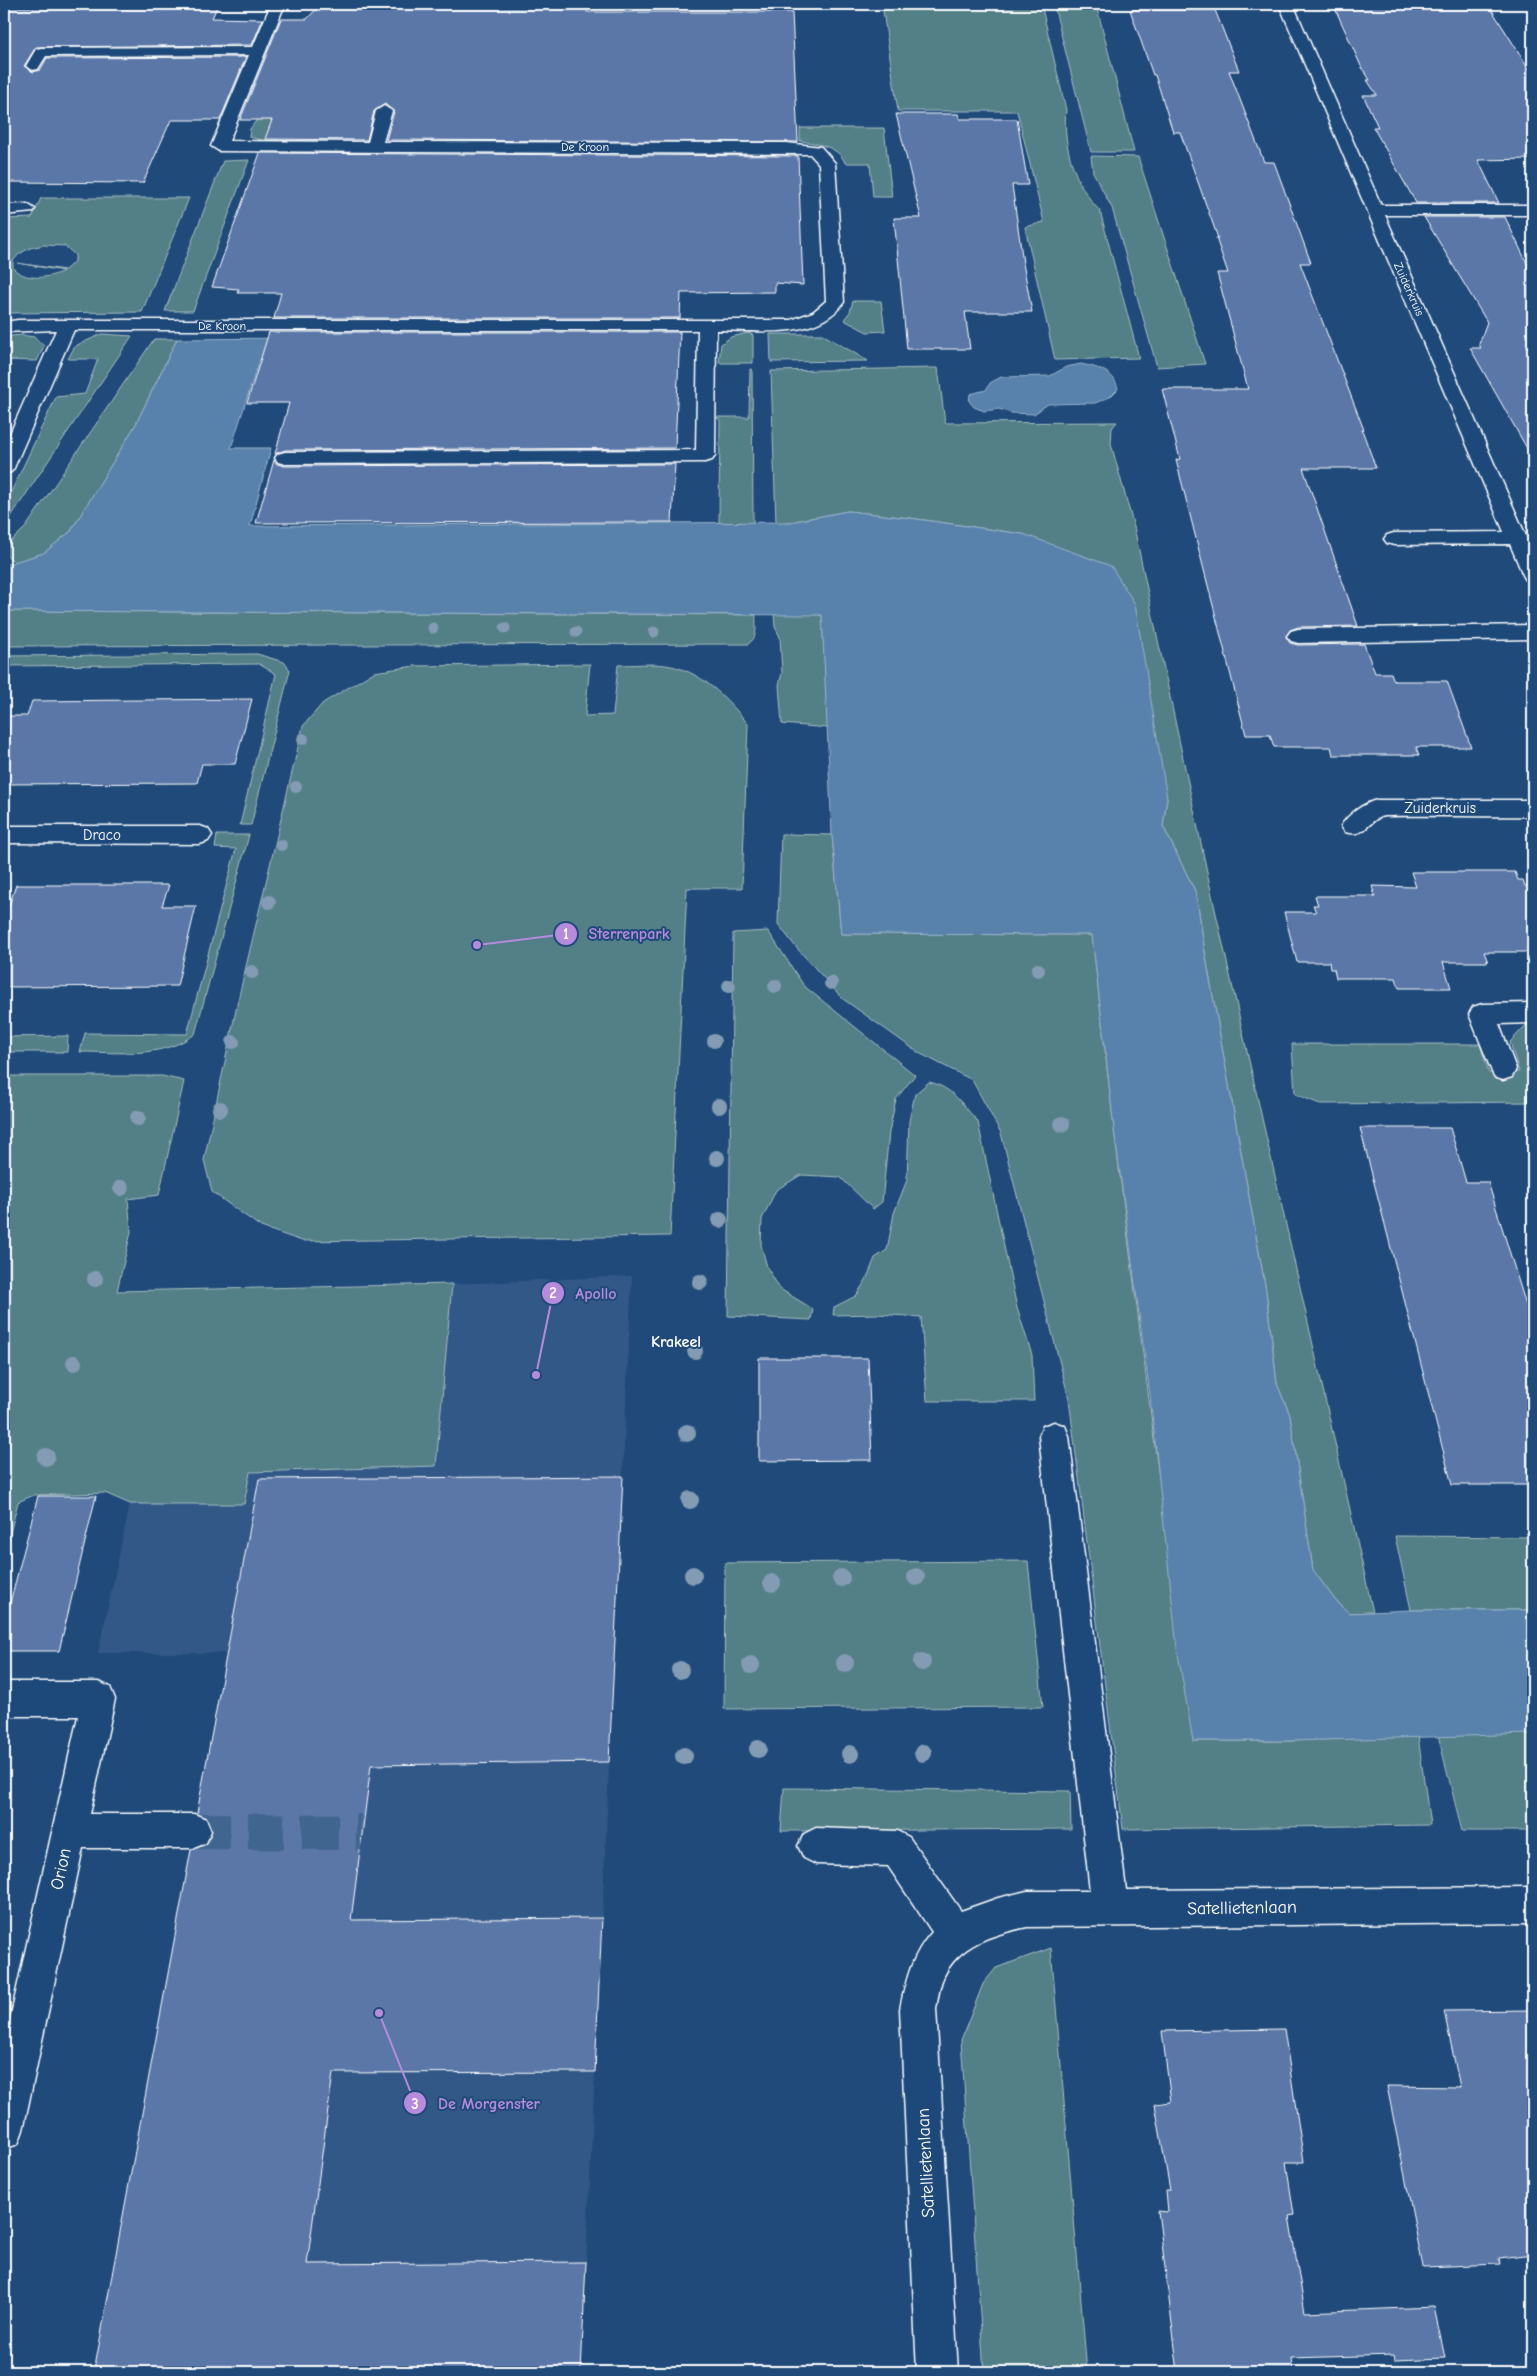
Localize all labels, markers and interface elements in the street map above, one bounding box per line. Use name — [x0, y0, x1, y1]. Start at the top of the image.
street label: De Kroon — [561, 140, 609, 154]
street label: Zuiderkruis — [1391, 260, 1427, 318]
street label: De Kroon — [198, 319, 246, 333]
street label: Zuiderkruis — [1404, 799, 1476, 817]
street label: Draco — [83, 826, 121, 844]
callout: Sterrenpark — [554, 918, 680, 949]
text: 1 — [563, 925, 569, 943]
text: Sterrenpark — [588, 925, 670, 943]
callout: Apollo — [540, 1278, 627, 1309]
text: 2 — [549, 1284, 557, 1302]
text: Apollo — [575, 1285, 617, 1303]
district label: Krakeel — [651, 1333, 701, 1351]
street label: Orion — [46, 1846, 76, 1892]
street label: Satellietenlaan — [1187, 1897, 1297, 1919]
callout: De Morgenster — [403, 2088, 550, 2119]
text: 3 — [411, 2095, 419, 2113]
text: De Morgenster — [438, 2095, 541, 2113]
street label: Satellietenlaan — [913, 2108, 939, 2218]

